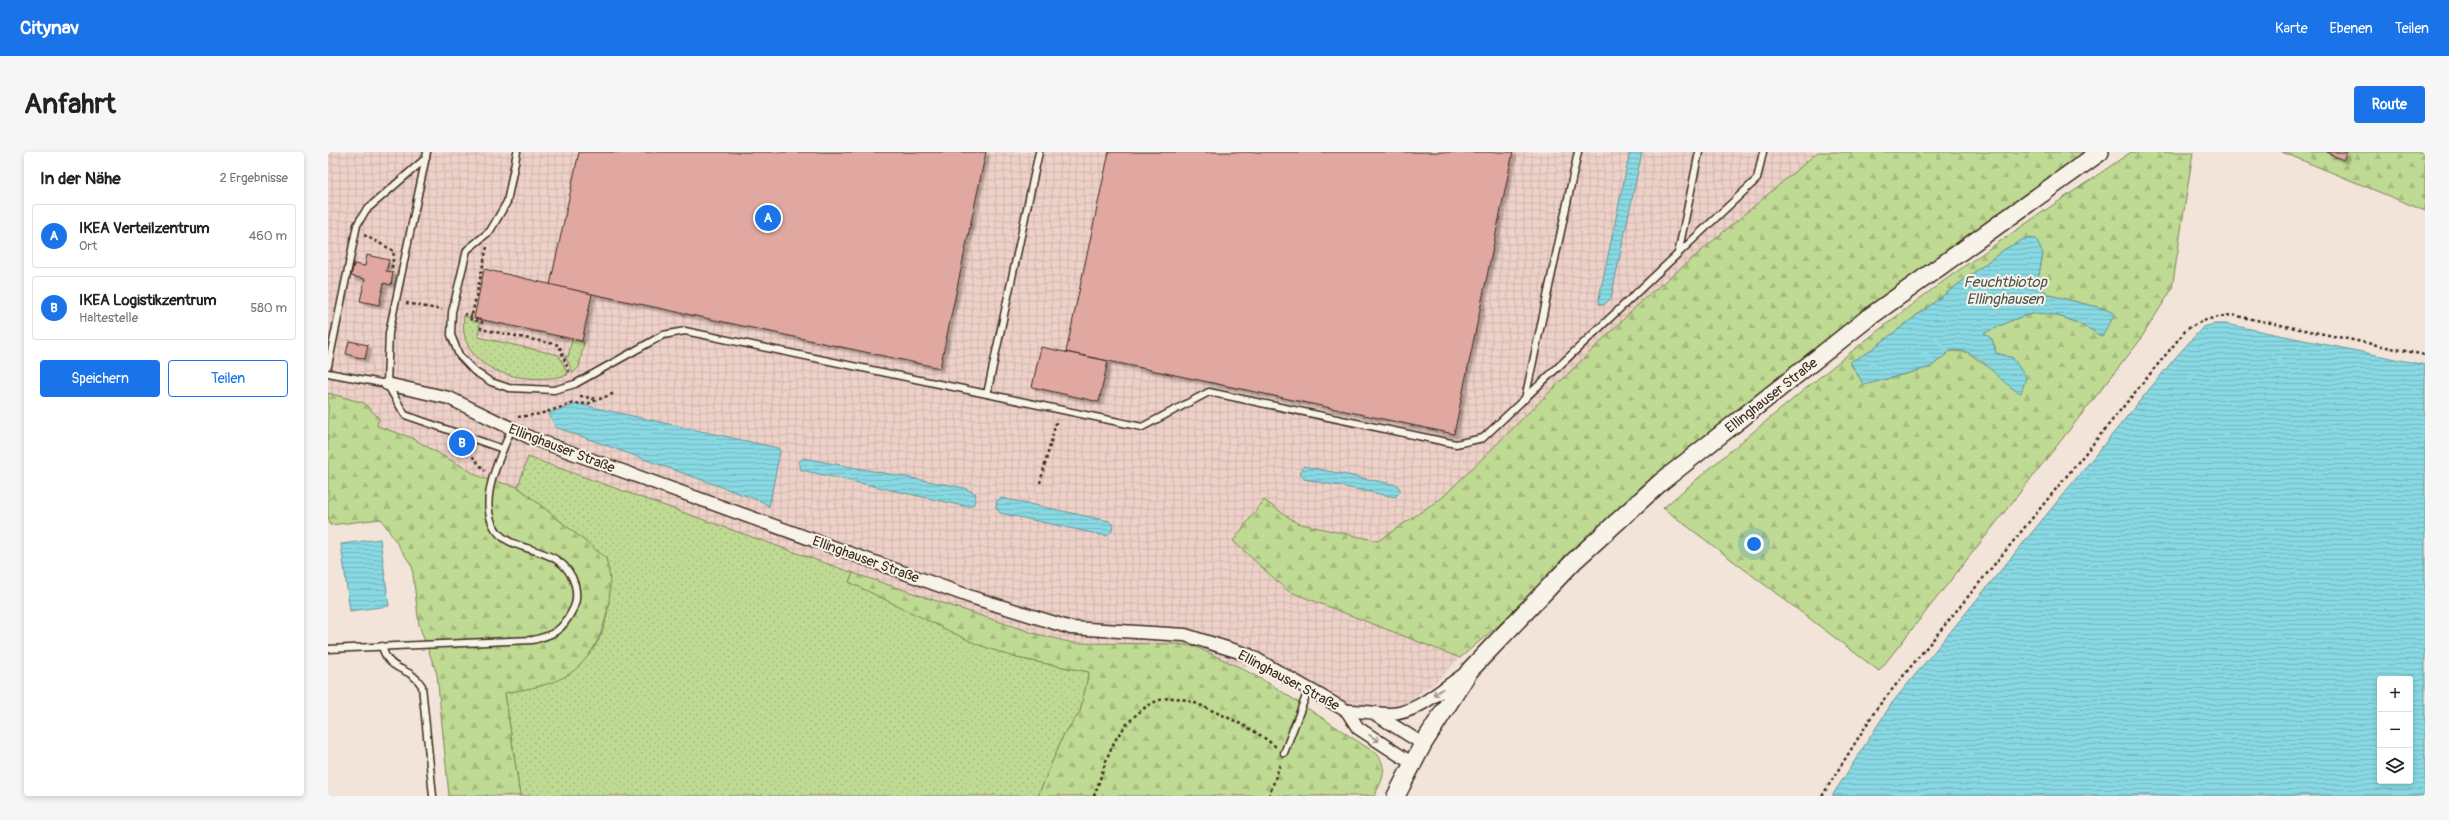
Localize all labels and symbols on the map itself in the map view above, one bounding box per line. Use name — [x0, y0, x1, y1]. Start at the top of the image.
pin: A — [755, 203, 781, 233]
water label: Feuchtbiotop Ellinghausen — [1963, 273, 2048, 309]
street label: Ellinghauser Straße — [1722, 354, 1821, 437]
street label: Ellinghauser Straße — [506, 420, 617, 477]
pin: B — [449, 428, 475, 458]
street label: Ellinghauser Straße — [810, 532, 922, 587]
your location — [1744, 534, 1764, 554]
street label: Ellinghauser Straße — [1235, 647, 1342, 714]
one-way arrow — [1433, 688, 1444, 696]
one-way arrow — [1368, 734, 1379, 742]

